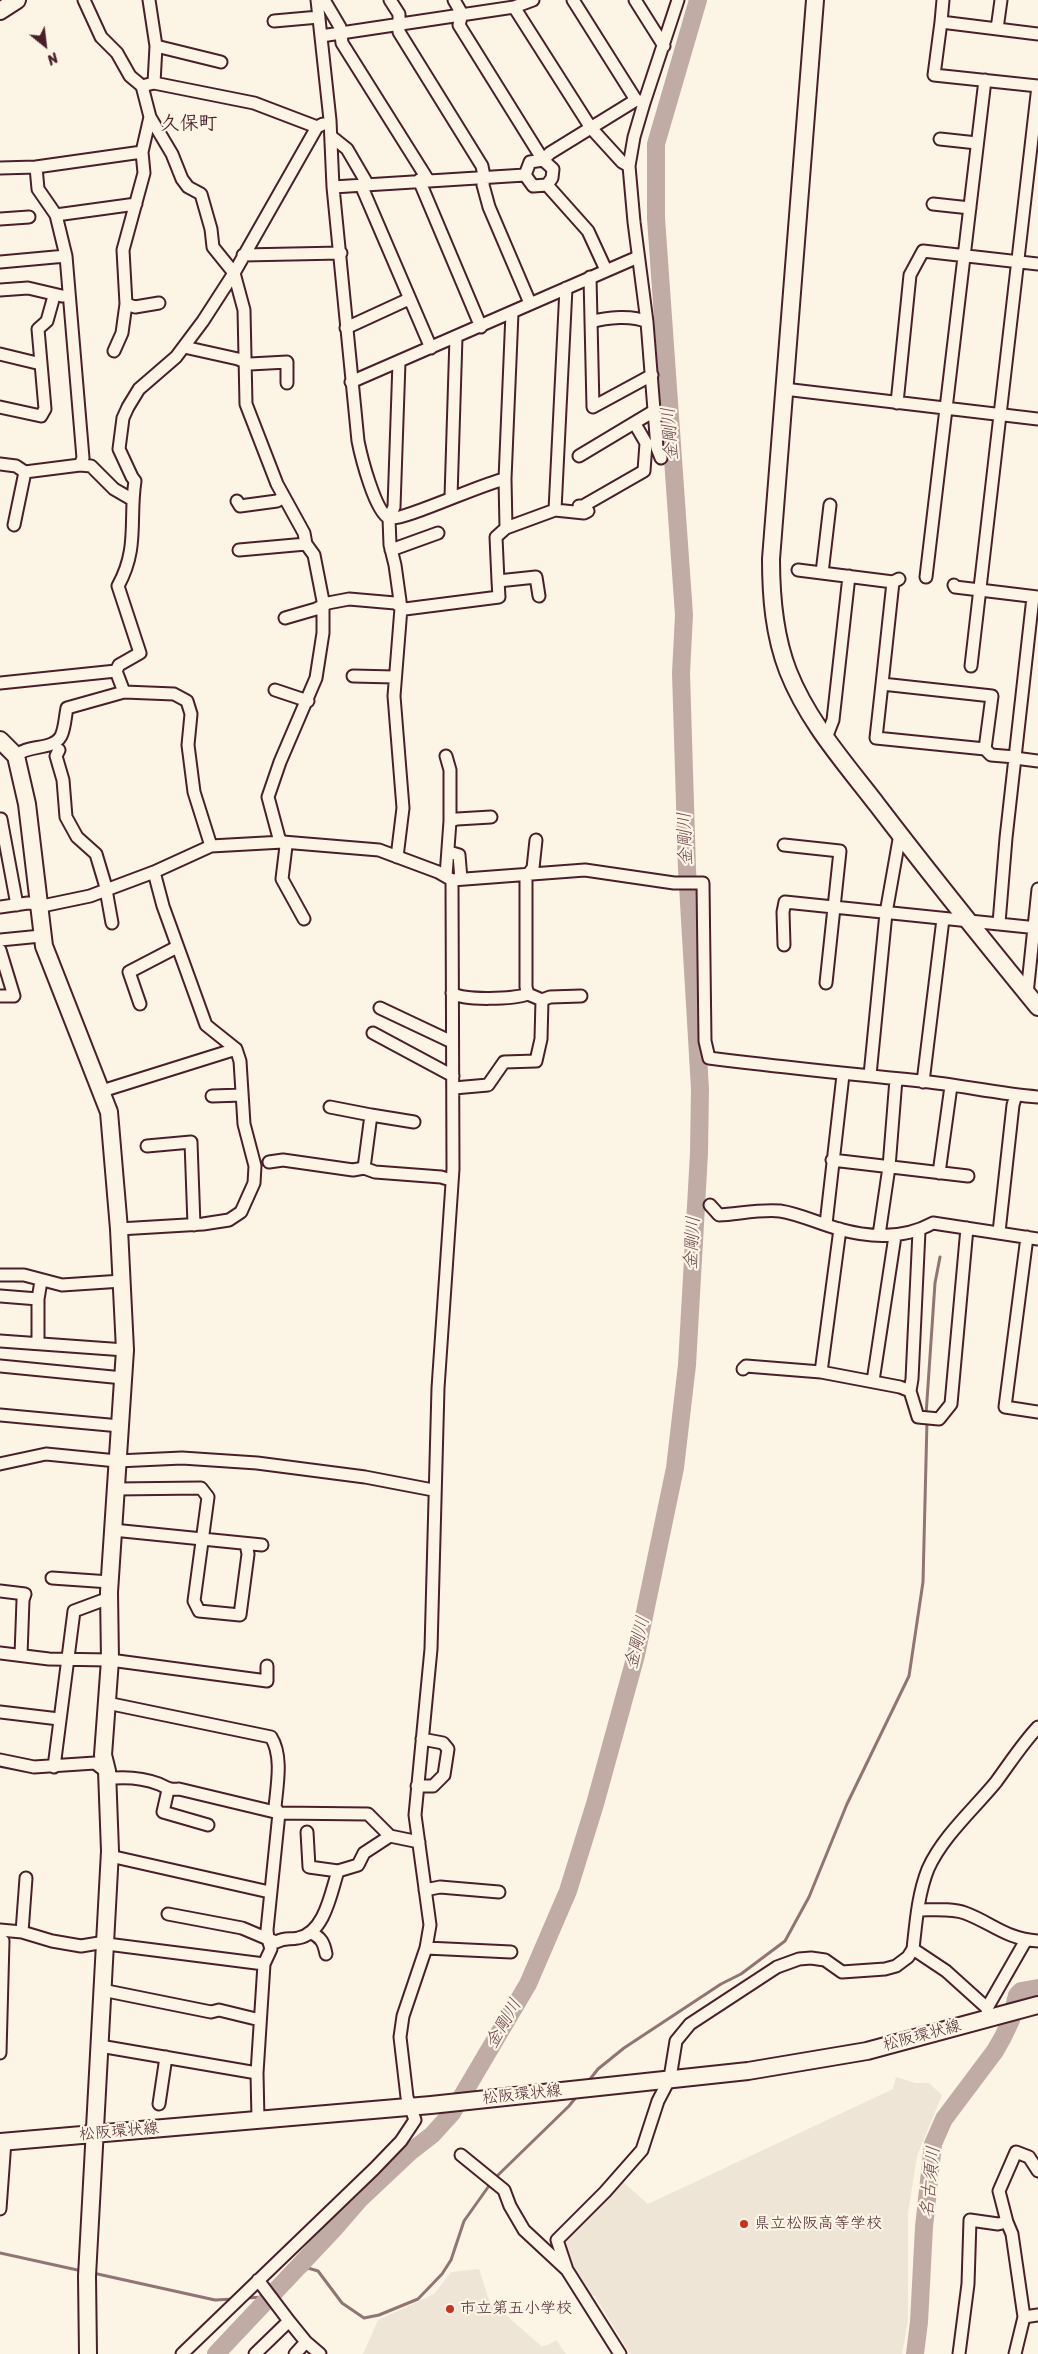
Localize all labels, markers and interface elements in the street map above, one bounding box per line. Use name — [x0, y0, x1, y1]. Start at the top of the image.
north arrow — [20, 20, 70, 70]
text: N — [42, 45, 63, 72]
district label: 久保町 — [161, 113, 217, 135]
water label: 金剛川 — [658, 406, 684, 462]
water label: 金剛川 — [674, 812, 698, 866]
water label: 金剛川 — [681, 1215, 705, 1271]
water label: 金剛川 — [621, 1614, 655, 1672]
water label: 金剛川 — [481, 1995, 527, 2053]
street label: 松阪環状線 — [881, 2016, 963, 2056]
street label: 松阪環状線 — [481, 2081, 563, 2109]
street label: 松阪環状線 — [78, 2119, 160, 2145]
water label: 名古須川 — [916, 2145, 946, 2219]
place label: 県立松阪高等学校 — [754, 2214, 882, 2234]
marker: 県立松阪高等学校 — [738, 2218, 750, 2230]
place label: 市立第五小学校 — [460, 2299, 572, 2319]
marker: 市立第五小学校 — [444, 2303, 456, 2315]

